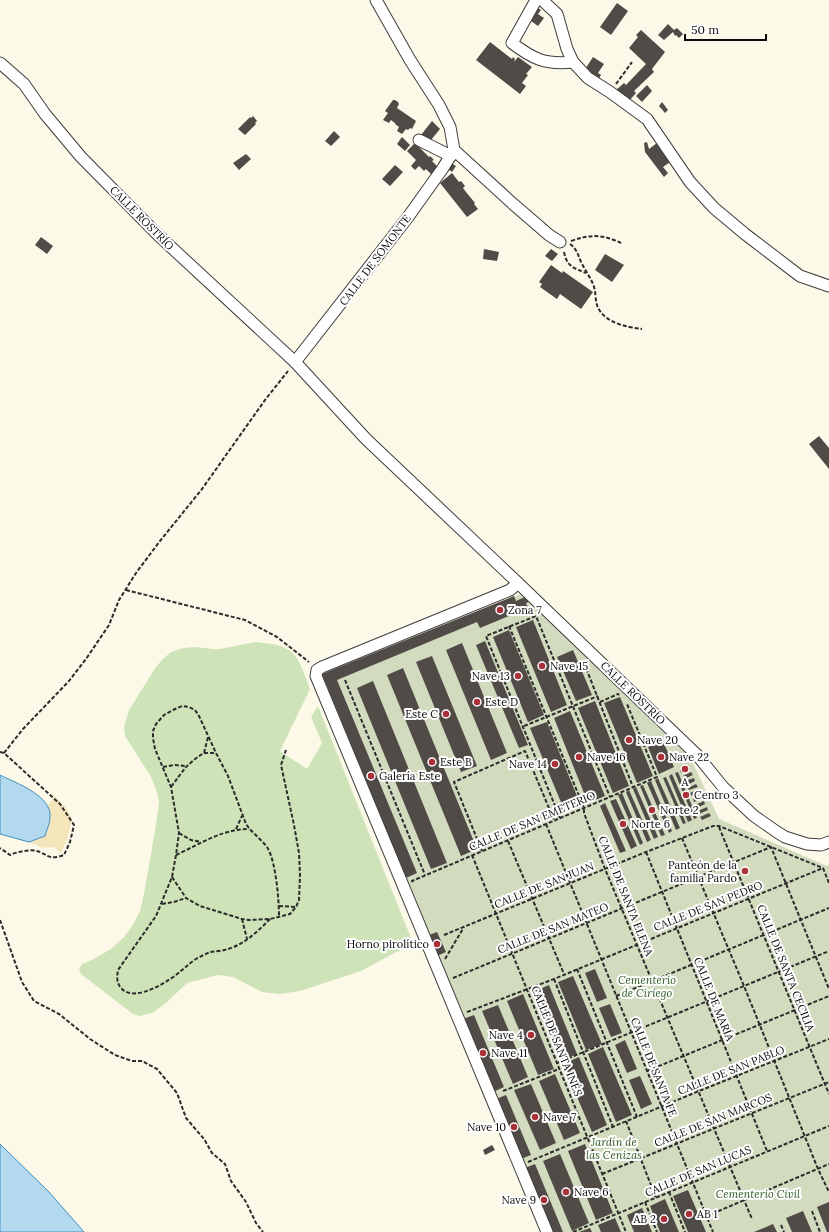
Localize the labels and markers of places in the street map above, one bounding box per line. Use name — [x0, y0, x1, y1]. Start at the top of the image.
place label: Zona 7 — [508, 603, 541, 617]
marker: Zona 7 — [495, 605, 505, 615]
place label: Nave 15 — [550, 659, 588, 673]
marker: Nave 15 — [537, 661, 547, 671]
place label: Nave 13 — [472, 669, 510, 683]
marker: Nave 13 — [513, 671, 523, 681]
place label: Este D — [485, 695, 518, 709]
marker: Este D — [472, 697, 482, 707]
place label: Este C — [405, 707, 438, 721]
marker: Este C — [441, 709, 451, 719]
place label: Nave 20 — [637, 733, 678, 747]
marker: Nave 20 — [624, 735, 634, 745]
place label: Nave 16 — [587, 750, 626, 764]
place label: Nave 22 — [669, 750, 709, 764]
marker: Nave 16 — [574, 752, 584, 762]
marker: Nave 22 — [656, 752, 666, 762]
place label: Este B — [440, 755, 472, 769]
marker: Este B — [427, 757, 437, 767]
place label: Nave 14 — [509, 757, 547, 771]
marker: Nave 14 — [550, 759, 560, 769]
marker: A — [680, 764, 690, 774]
place label: Galería Este — [379, 769, 441, 783]
marker: Galería Este — [366, 771, 376, 781]
place label: A — [681, 775, 690, 789]
place label: Centro 3 — [694, 788, 739, 802]
marker: Centro 3 — [681, 790, 691, 800]
place label: Norte 2 — [660, 803, 699, 817]
marker: Norte 2 — [647, 805, 657, 815]
place label: Norte 6 — [631, 817, 670, 831]
marker: Norte 6 — [618, 819, 628, 829]
place label: Panteón de la familia Pardo — [668, 858, 737, 885]
marker: Panteón de la familia Pardo — [740, 866, 750, 876]
place label: Horno pirolítico — [347, 937, 429, 951]
marker: Horno pirolítico — [432, 939, 442, 949]
place label: Nave 4 — [489, 1028, 523, 1042]
marker: Nave 4 — [526, 1030, 536, 1040]
place label: Nave 11 — [491, 1046, 527, 1060]
marker: Nave 11 — [478, 1048, 488, 1058]
place label: Nave 7 — [543, 1110, 576, 1124]
marker: Nave 7 — [530, 1112, 540, 1122]
place label: Nave 10 — [467, 1120, 506, 1134]
marker: Nave 10 — [509, 1122, 519, 1132]
place label: Nave 6 — [574, 1185, 609, 1199]
marker: Nave 6 — [561, 1187, 571, 1197]
place label: Nave 9 — [501, 1193, 536, 1207]
marker: Nave 9 — [539, 1195, 549, 1205]
place label: AB 1 — [696, 1207, 718, 1221]
marker: AB 1 — [684, 1209, 694, 1219]
place label: AB 2 — [632, 1212, 656, 1226]
marker: AB 2 — [659, 1214, 669, 1224]

